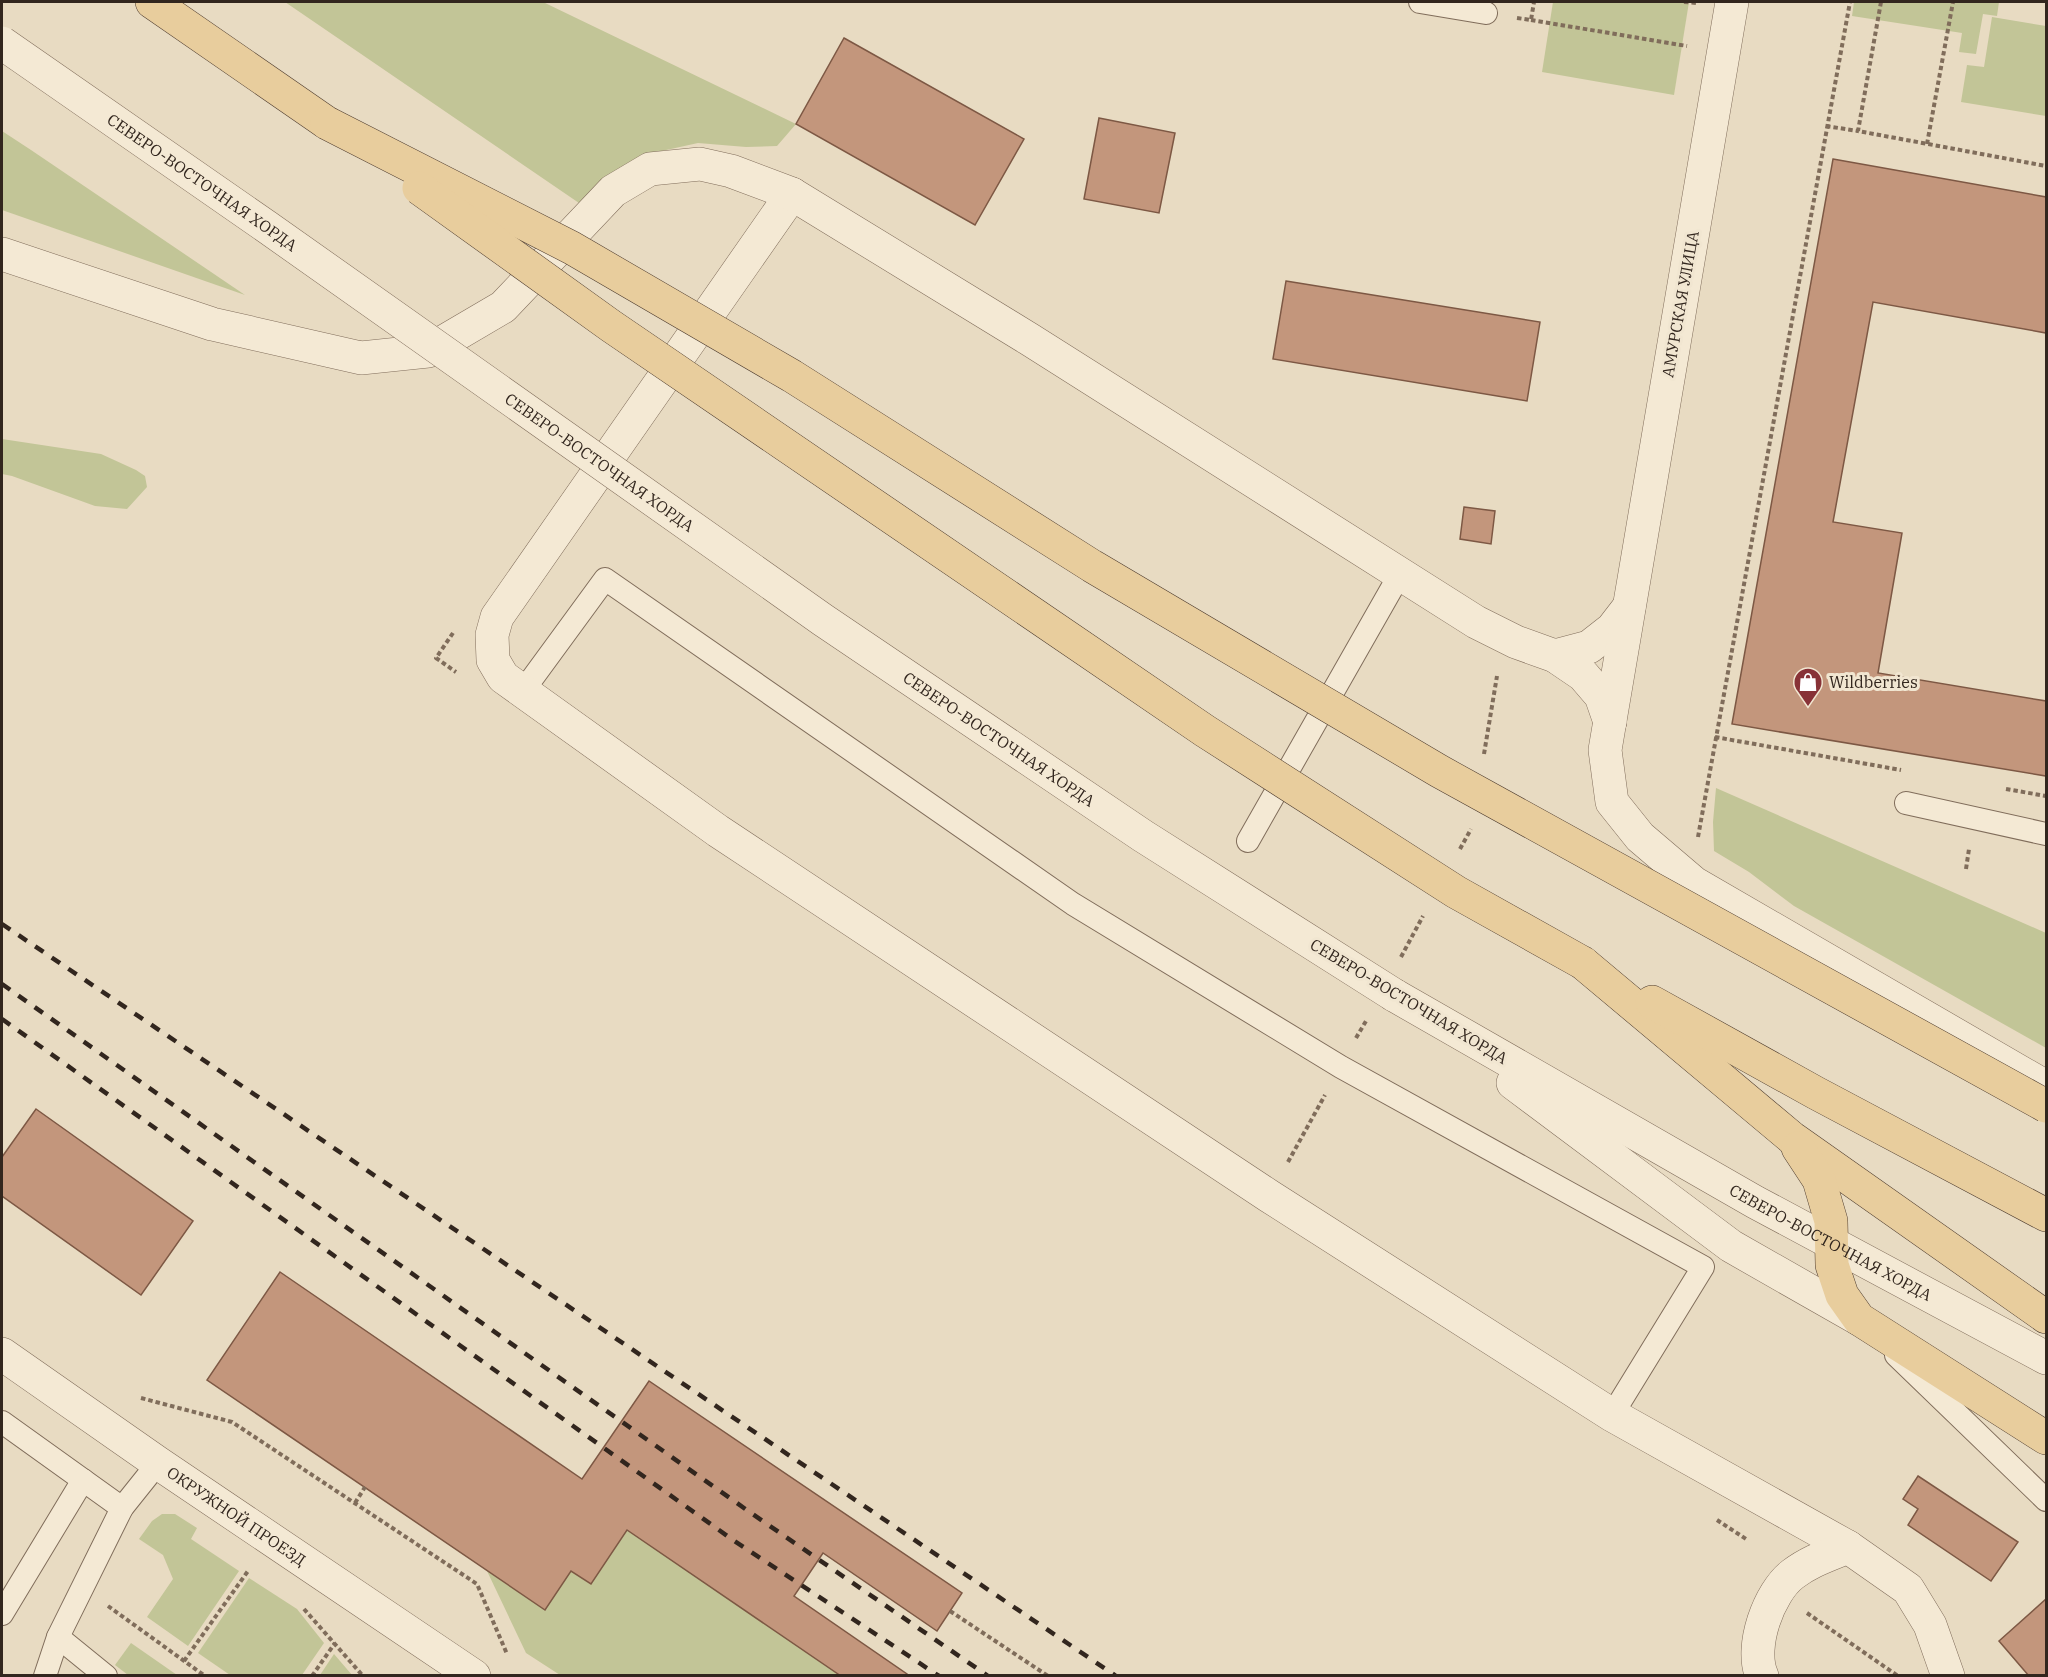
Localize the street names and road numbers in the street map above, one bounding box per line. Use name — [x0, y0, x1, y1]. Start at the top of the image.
street label: СЕВЕРО-ВОСТОЧНАЯ ХОРДА — [104, 109, 301, 255]
street label: АМУРСКАЯ УЛИЦА — [1657, 229, 1703, 379]
street label: СЕВЕРО-ВОСТОЧНАЯ ХОРДА — [501, 388, 698, 536]
street label: СЕВЕРО-ВОСТОЧНАЯ ХОРДА — [899, 667, 1099, 811]
street label: СЕВЕРО-ВОСТОЧНАЯ ХОРДА — [1307, 934, 1511, 1068]
street label: СЕВЕРО-ВОСТОЧНАЯ ХОРДА — [1726, 1180, 1935, 1305]
street label: ОКРУЖНОЙ ПРОЕЗД — [163, 1462, 310, 1570]

